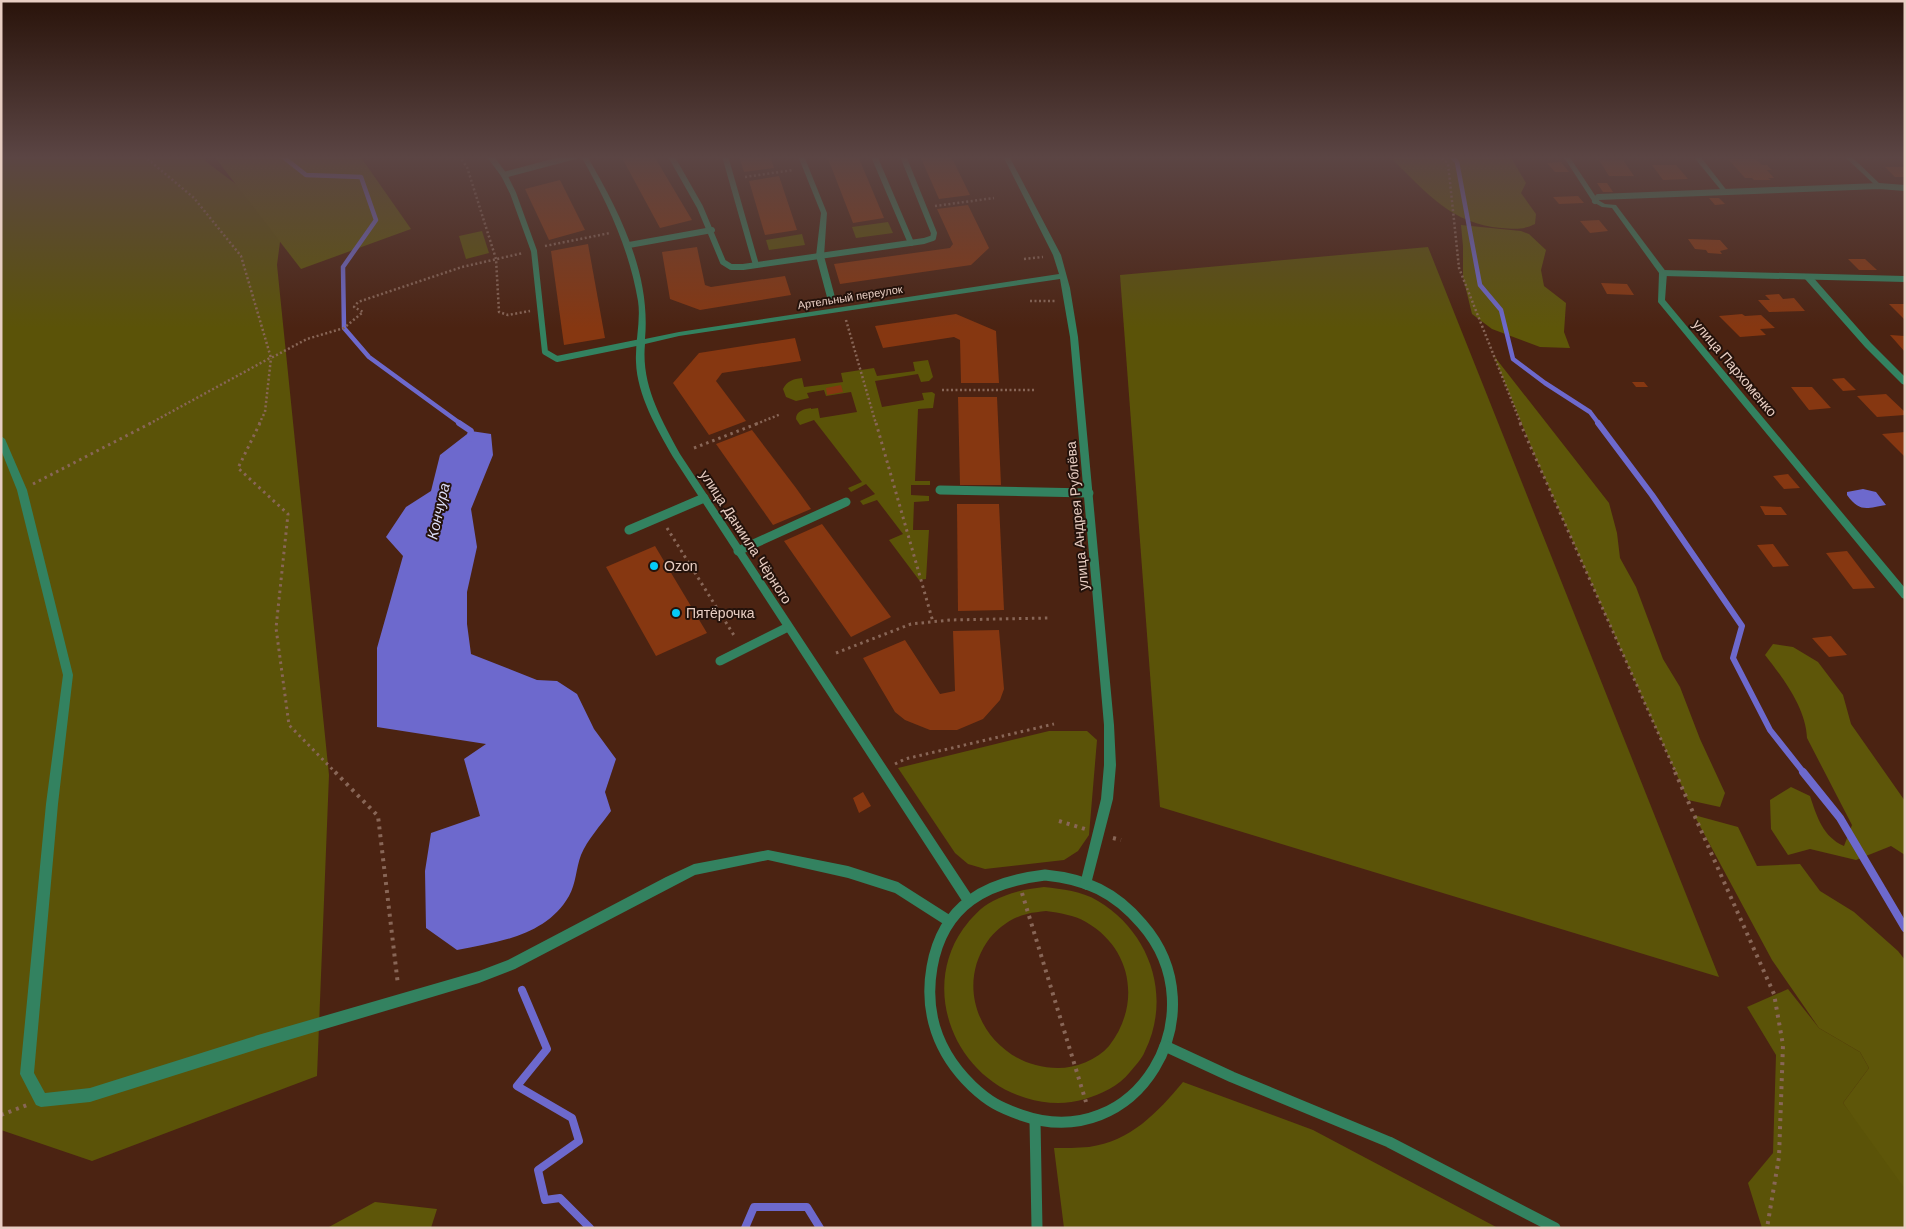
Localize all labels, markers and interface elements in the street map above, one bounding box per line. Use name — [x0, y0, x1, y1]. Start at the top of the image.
street label: Артельный переулок — [797, 283, 904, 311]
street label: улица Пархоменко — [1690, 316, 1780, 420]
street label: улица Андрея Рублёва — [1062, 441, 1091, 591]
street label: улица Даниила Чёрного — [697, 467, 795, 607]
water label: Кончура — [423, 481, 453, 541]
place label: Ozon — [664, 558, 697, 574]
marker: Ozon — [648, 560, 660, 572]
place label: Пятёрочка — [686, 605, 755, 621]
marker: Пятёрочка — [670, 607, 682, 619]

